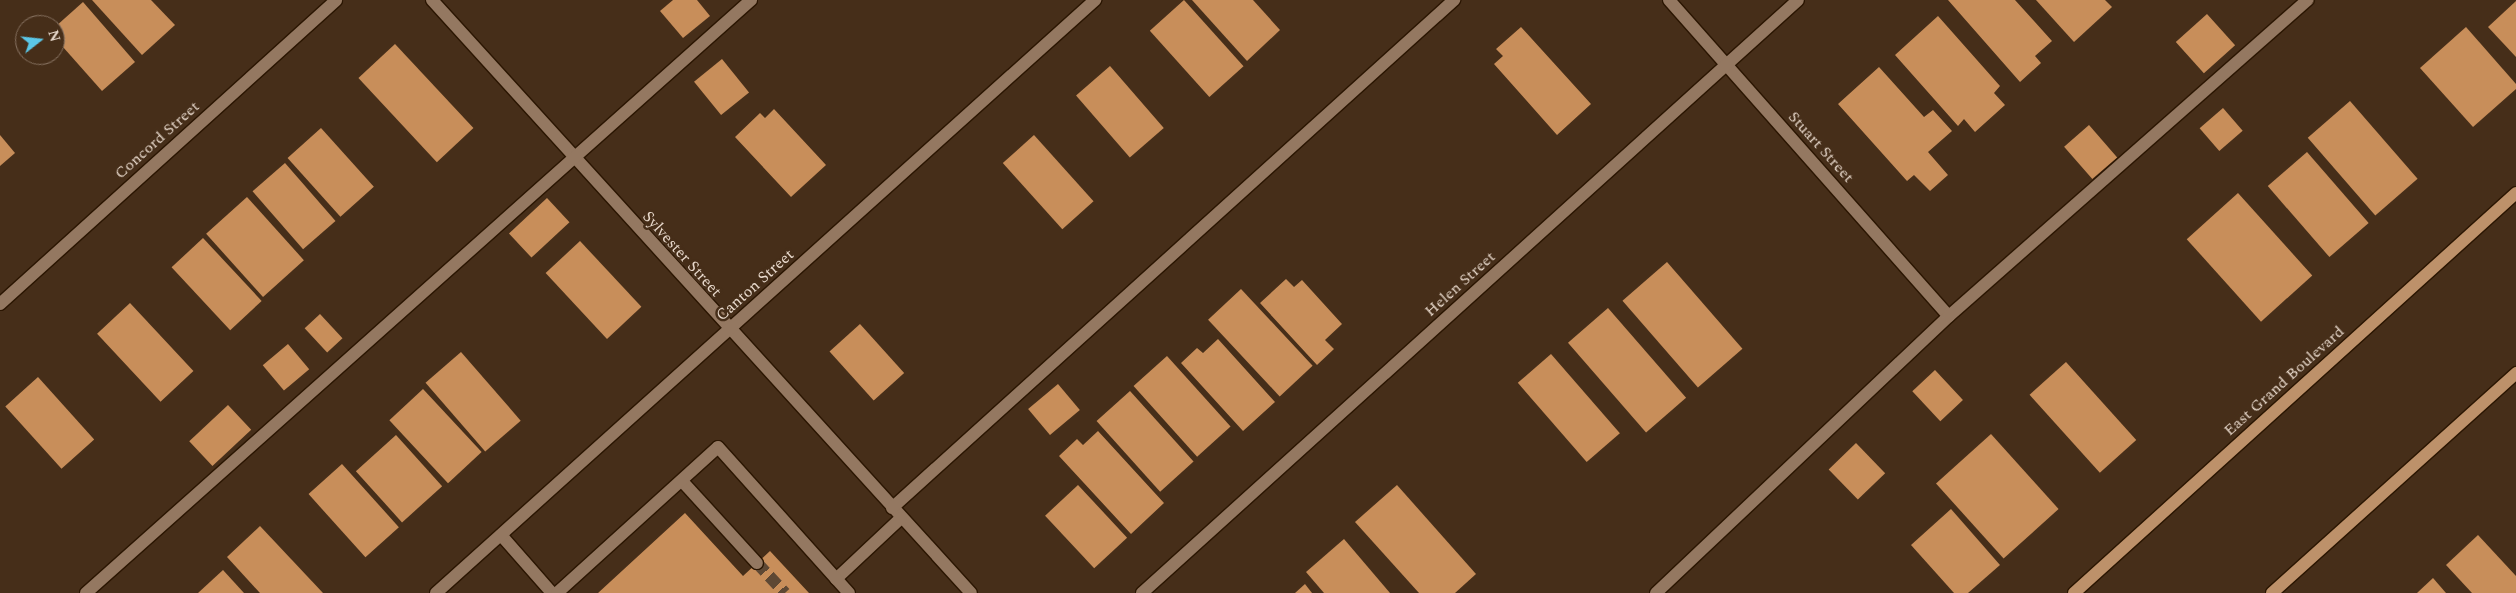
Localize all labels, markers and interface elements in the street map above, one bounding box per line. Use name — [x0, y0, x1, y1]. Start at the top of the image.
north arrow — [15, 15, 65, 65]
text: N — [42, 28, 66, 44]
street label: Concord Street — [111, 97, 203, 183]
street label: Stuart Street — [1784, 107, 1858, 187]
street label: Sylvester Street — [638, 207, 726, 301]
street label: Canton Street — [712, 245, 798, 325]
street label: Helen Street — [1421, 247, 1499, 321]
street label: East Grand Boulevard — [2220, 322, 2348, 440]

